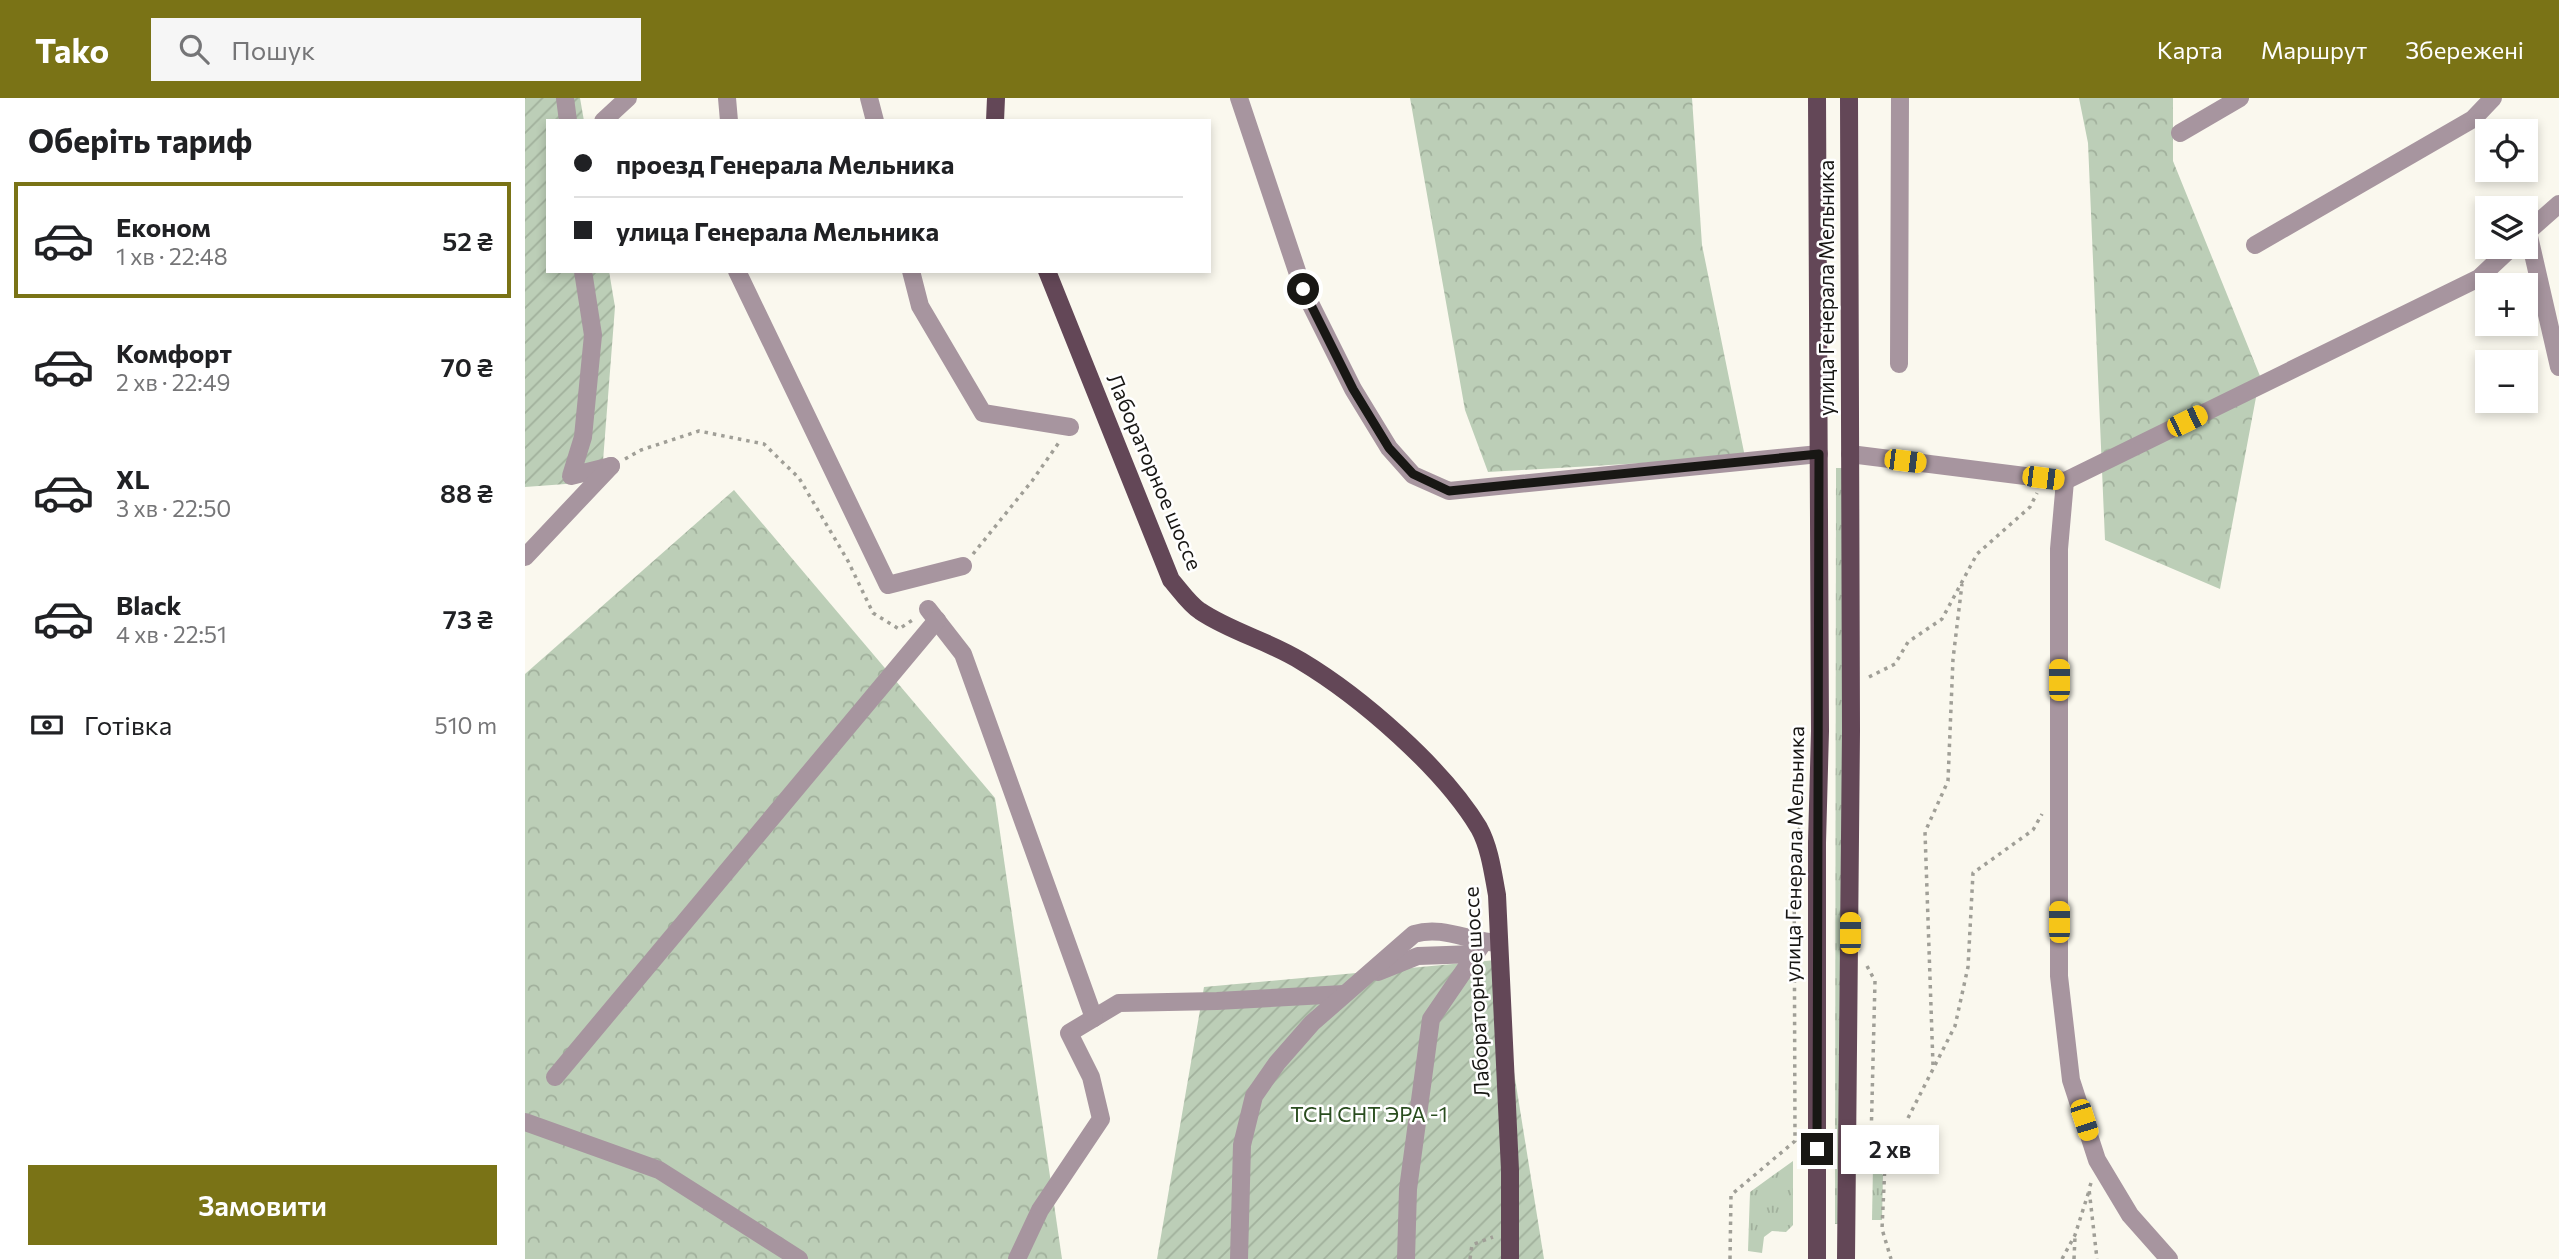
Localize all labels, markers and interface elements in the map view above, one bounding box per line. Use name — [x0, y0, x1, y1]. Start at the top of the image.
search box — [151, 18, 641, 81]
text: Tako — [35, 29, 109, 70]
icon: search — [175, 30, 213, 68]
text: Пошук — [231, 34, 315, 65]
text: Карта — [2157, 35, 2223, 64]
text: Маршрут — [2261, 35, 2367, 64]
text: Збережені — [2405, 35, 2524, 64]
map controls — [2475, 119, 2538, 413]
button: locate — [2475, 119, 2538, 182]
text: Оберіть тариф — [28, 120, 252, 160]
text: проезд Генерала Мельника — [616, 148, 954, 179]
street label: улица Генерала Мельника — [1813, 160, 1838, 416]
button: layers — [2475, 196, 2538, 259]
icon: car — [32, 209, 95, 272]
text: Економ — [116, 211, 211, 242]
text: улица Генерала Мельника — [616, 215, 939, 246]
text: 52 ₴ — [442, 225, 493, 256]
text: 1 хв · 22:48 — [116, 242, 228, 270]
route start — [1287, 273, 1319, 305]
button: + — [2475, 273, 2538, 336]
icon: car — [32, 335, 95, 398]
text: Комфорт — [116, 337, 232, 368]
button: − — [2475, 350, 2538, 413]
text: 70 ₴ — [441, 351, 493, 382]
text: 2 хв · 22:49 — [116, 368, 231, 396]
street label: Лабораторное шоссе — [1103, 369, 1208, 573]
car — [2164, 402, 2211, 440]
car — [1883, 448, 1928, 474]
icon: car — [32, 461, 95, 524]
text: XL — [116, 463, 150, 494]
car — [2021, 465, 2066, 491]
text: 88 ₴ — [440, 477, 493, 508]
text: 3 хв · 22:50 — [116, 494, 231, 522]
icon: car — [32, 587, 95, 650]
text: Black — [116, 589, 182, 620]
text: 73 ₴ — [443, 603, 493, 634]
text: 4 хв · 22:51 — [116, 620, 227, 648]
car — [2049, 659, 2070, 701]
icon: cash — [28, 706, 66, 744]
text: Готівка — [84, 709, 172, 740]
text: 510 m — [434, 711, 497, 739]
street label: улица Генерала Мельника — [1779, 726, 1808, 982]
street label: Лабораторное шоссе — [1457, 886, 1494, 1098]
car — [2049, 901, 2070, 943]
car — [1840, 912, 1861, 954]
car — [2068, 1097, 2101, 1143]
park label: ТСН СНТ ЭРА -1 — [1290, 1101, 1448, 1126]
callout: 2 хв — [1841, 1124, 1939, 1174]
route end — [1801, 1133, 1833, 1165]
text: 2 хв — [1869, 1135, 1911, 1163]
button: Замовити — [28, 1165, 497, 1245]

